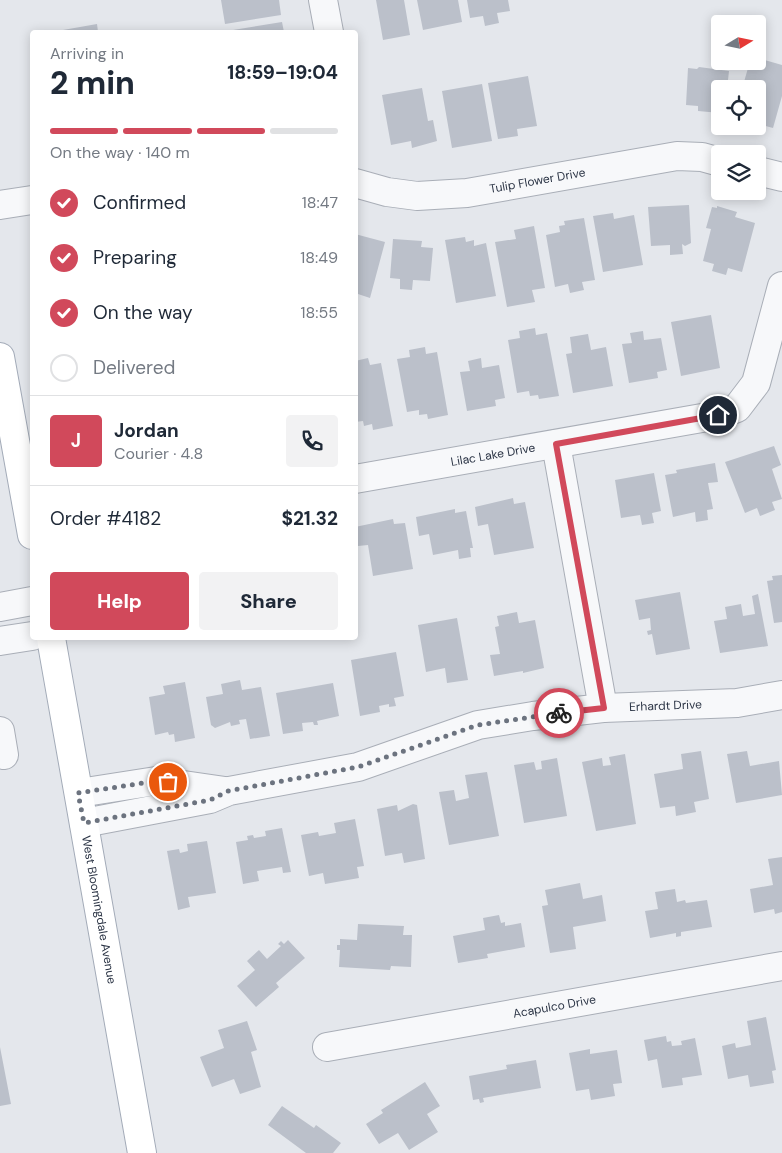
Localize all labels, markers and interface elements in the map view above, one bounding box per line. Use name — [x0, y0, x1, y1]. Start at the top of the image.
north arrow — [711, 15, 766, 70]
map controls — [711, 15, 766, 200]
text: Arriving in — [50, 43, 124, 64]
text: 18:59–19:04 — [227, 60, 338, 85]
text: 2 min — [50, 62, 135, 104]
button: locate — [711, 80, 766, 135]
text: On the way · 140 m — [50, 142, 190, 163]
button: layers — [711, 145, 766, 200]
street label: Tulip Flower Drive — [488, 164, 587, 197]
icon: check — [50, 189, 78, 217]
text: Confirmed — [93, 190, 186, 215]
text: 18:47 — [302, 192, 338, 213]
icon: check — [50, 244, 78, 272]
text: Preparing — [93, 245, 177, 270]
text: 18:49 — [300, 247, 338, 268]
icon: check — [50, 299, 78, 327]
text: On the way — [93, 300, 193, 325]
text: 18:55 — [301, 302, 338, 323]
text: Delivered — [93, 355, 175, 380]
pin — [697, 394, 739, 436]
icon: home — [704, 401, 732, 429]
button: phone — [286, 415, 338, 467]
text: Jordan — [114, 418, 179, 443]
text: J — [71, 428, 81, 453]
street label: Lilac Lake Drive — [449, 439, 537, 470]
text: Courier · 4.8 — [114, 443, 203, 464]
text: Order #4182 — [50, 506, 161, 531]
text: $21.32 — [281, 506, 338, 531]
button: Help — [50, 572, 189, 630]
button: Share — [199, 572, 338, 630]
courier — [534, 688, 584, 738]
street label: Erhardt Drive — [629, 696, 702, 715]
icon: bike — [545, 699, 573, 727]
pin — [147, 761, 189, 803]
icon: bag — [154, 768, 182, 796]
street label: West Bloomingdale Avenue — [78, 834, 120, 985]
street label: Acapulco Drive — [512, 991, 597, 1022]

